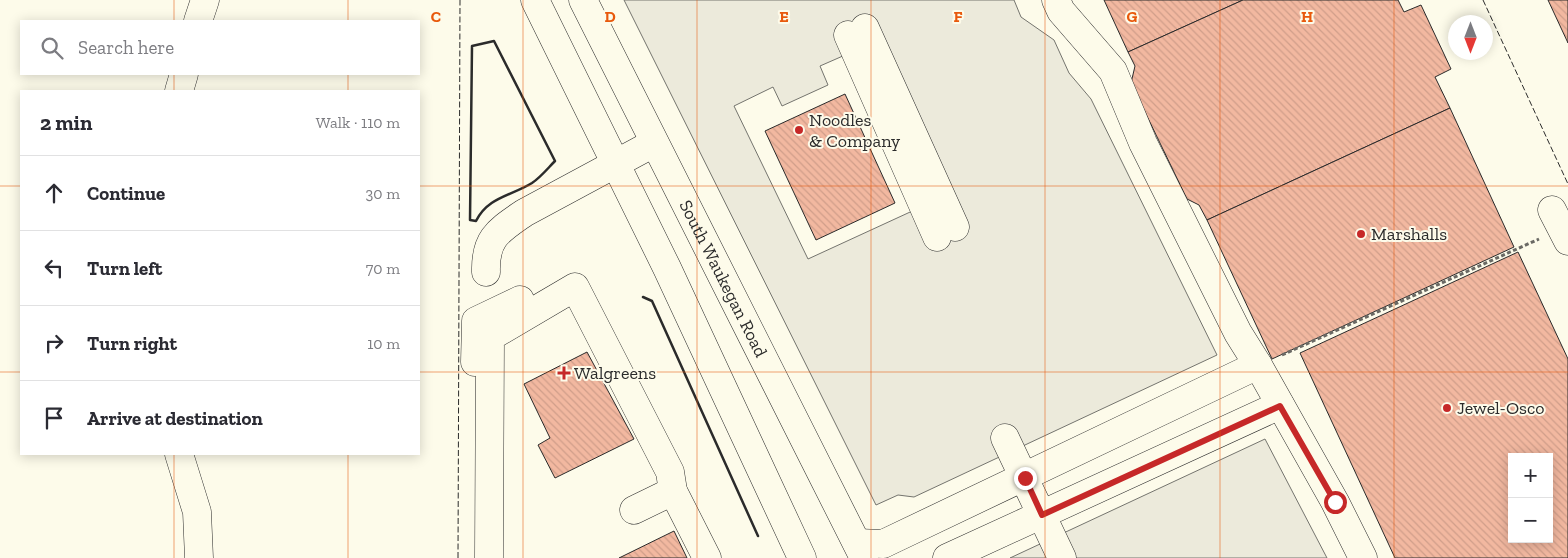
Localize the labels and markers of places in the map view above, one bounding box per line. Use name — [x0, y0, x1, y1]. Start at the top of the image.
place label: Noodles & Company — [809, 109, 901, 152]
marker: Noodles & Company — [793, 124, 805, 136]
place label: Marshalls — [1371, 223, 1447, 245]
marker: Marshalls — [1355, 228, 1367, 240]
place label: Walgreens — [574, 362, 656, 384]
marker: Walgreens — [558, 367, 570, 379]
place label: Jewel-Osco — [1457, 397, 1544, 419]
marker: Jewel-Osco — [1441, 402, 1453, 414]

